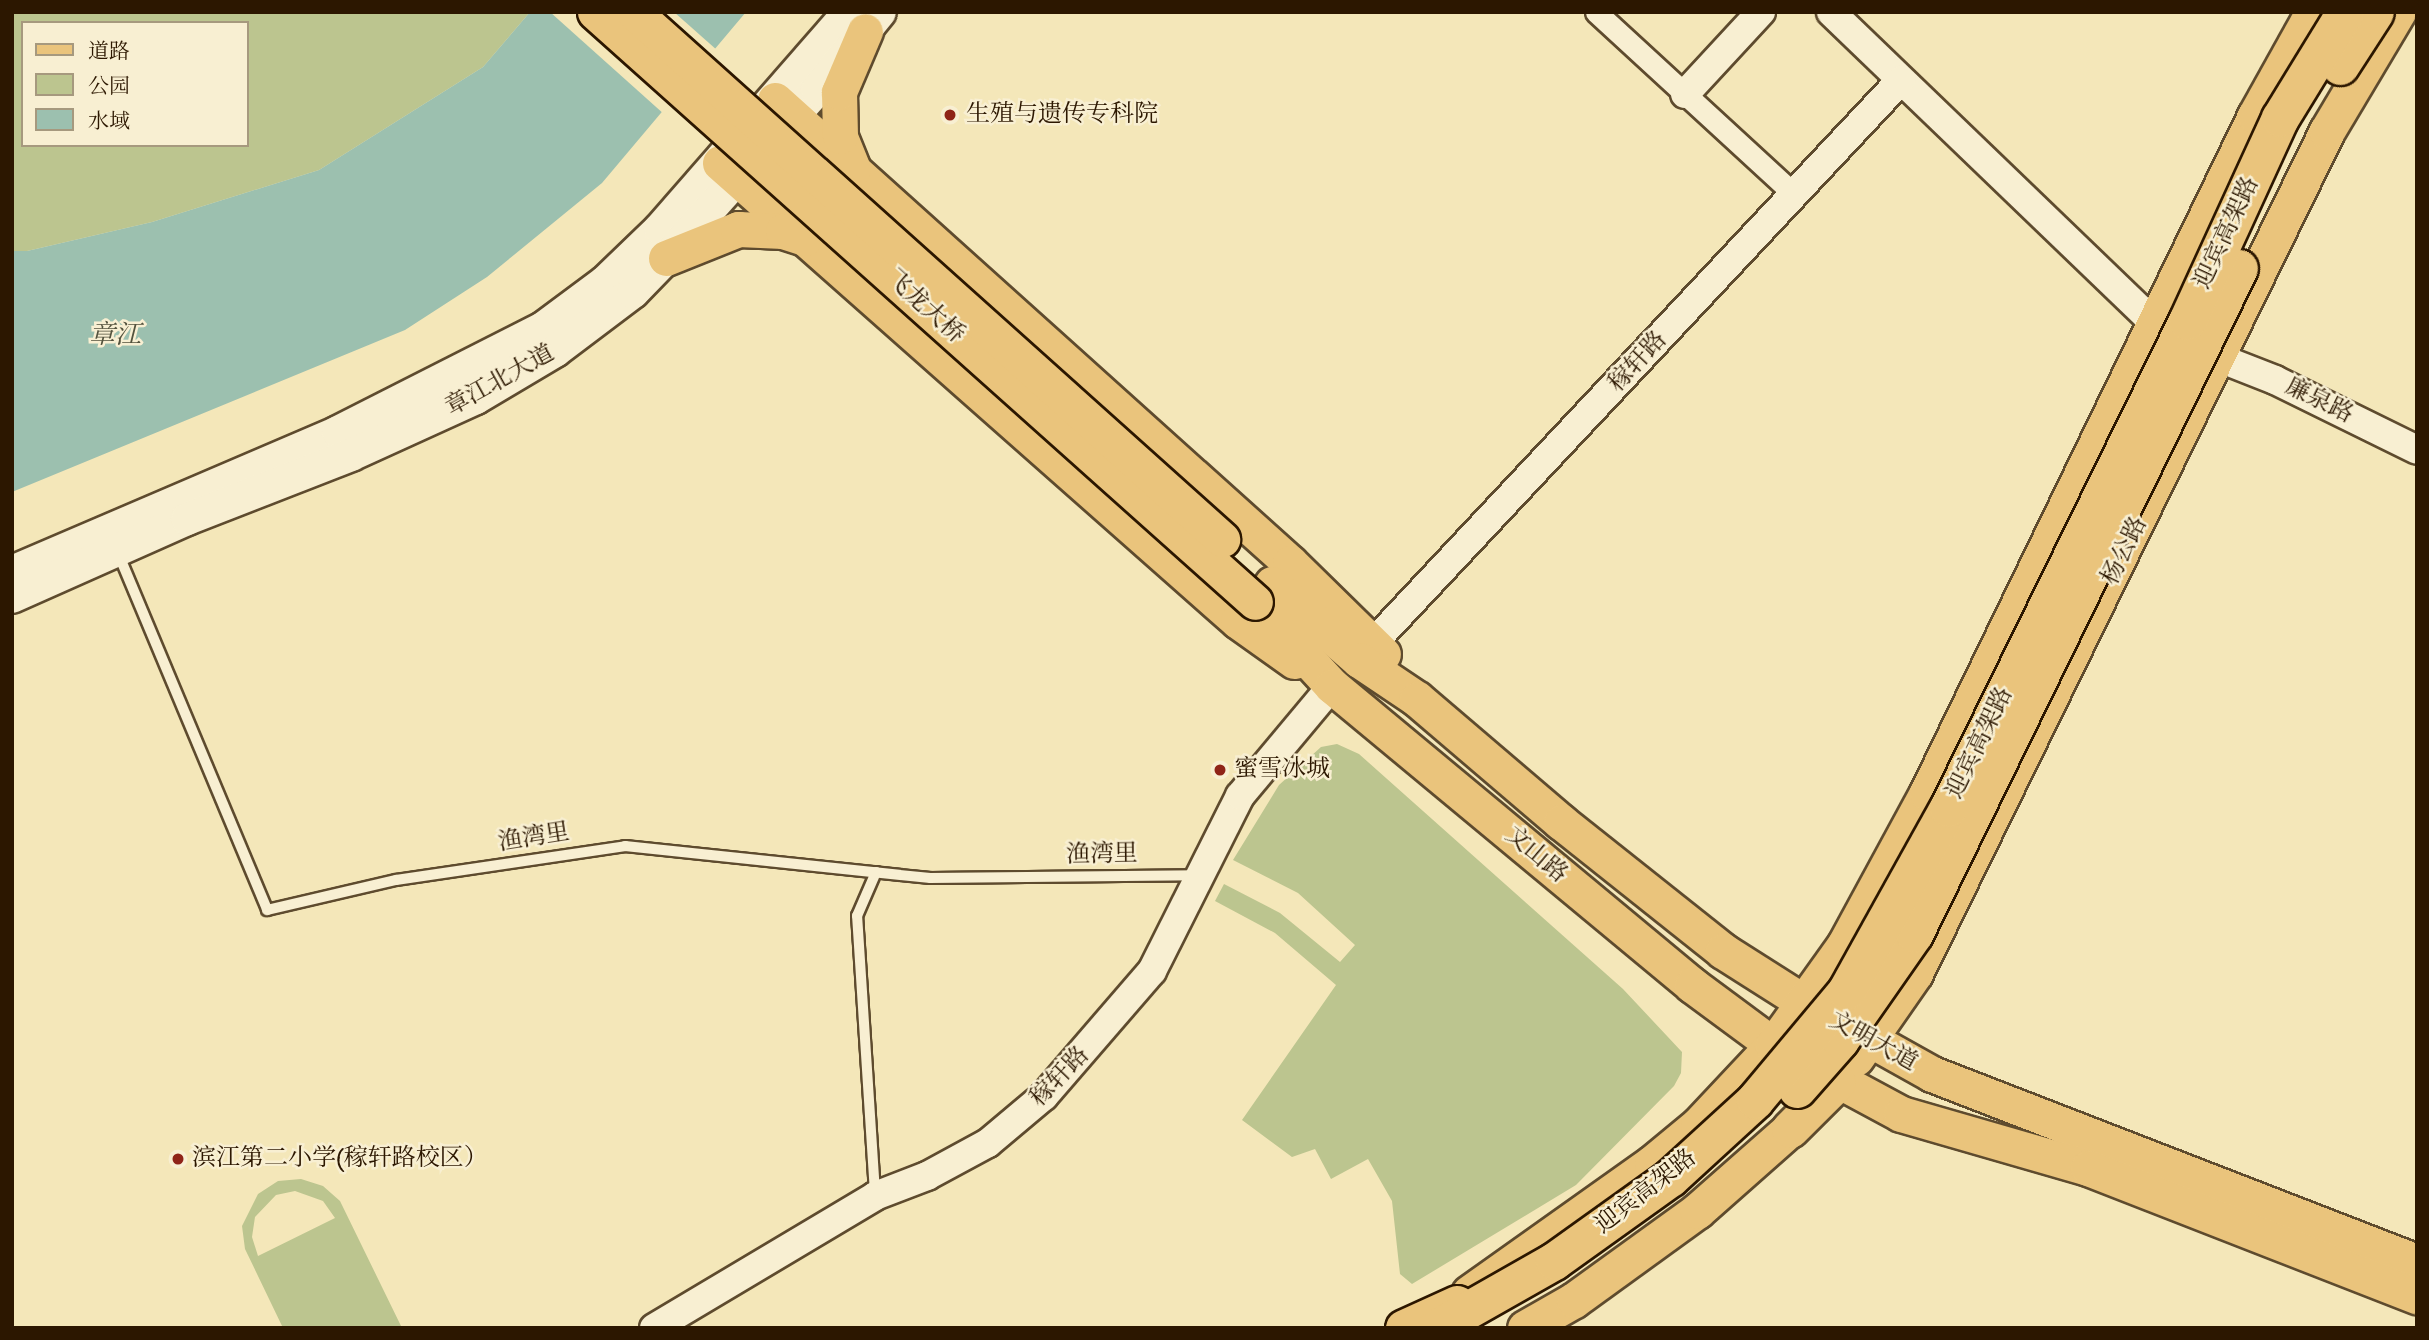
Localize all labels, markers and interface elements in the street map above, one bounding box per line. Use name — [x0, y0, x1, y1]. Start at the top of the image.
legend — [21, 21, 248, 147]
text: 道路 — [88, 39, 130, 65]
text: 公园 — [88, 74, 130, 100]
place label: 生殖与遗传专科院 — [966, 101, 1158, 129]
marker: 生殖与遗传专科院 — [940, 105, 960, 125]
text: 水域 — [88, 109, 130, 135]
street label: 迎宾高架路 — [2189, 173, 2265, 293]
street label: 飞龙大桥 — [880, 264, 970, 350]
water label: 章江 — [89, 320, 141, 352]
street label: 稼轩路 — [1603, 326, 1673, 398]
street label: 章江北大道 — [441, 339, 559, 423]
street label: 廉泉路 — [2280, 372, 2358, 430]
street label: 杨公路 — [2096, 512, 2154, 590]
street label: 迎宾高架路 — [1941, 683, 2019, 803]
place label: 蜜雪冰城 — [1234, 756, 1330, 784]
marker: 蜜雪冰城 — [1212, 762, 1228, 778]
street label: 渔湾里 — [496, 818, 572, 858]
street label: 文山路 — [1499, 821, 1573, 889]
street label: 渔湾里 — [1066, 840, 1138, 870]
street label: 文明大道 — [1824, 1006, 1922, 1078]
street label: 稼轩路 — [1025, 1041, 1095, 1113]
street label: 迎宾高架路 — [1590, 1144, 1702, 1240]
place label: 滨江第二小学(稼轩路校区） — [192, 1145, 488, 1173]
marker: 滨江第二小学(稼轩路校区） — [170, 1151, 186, 1167]

